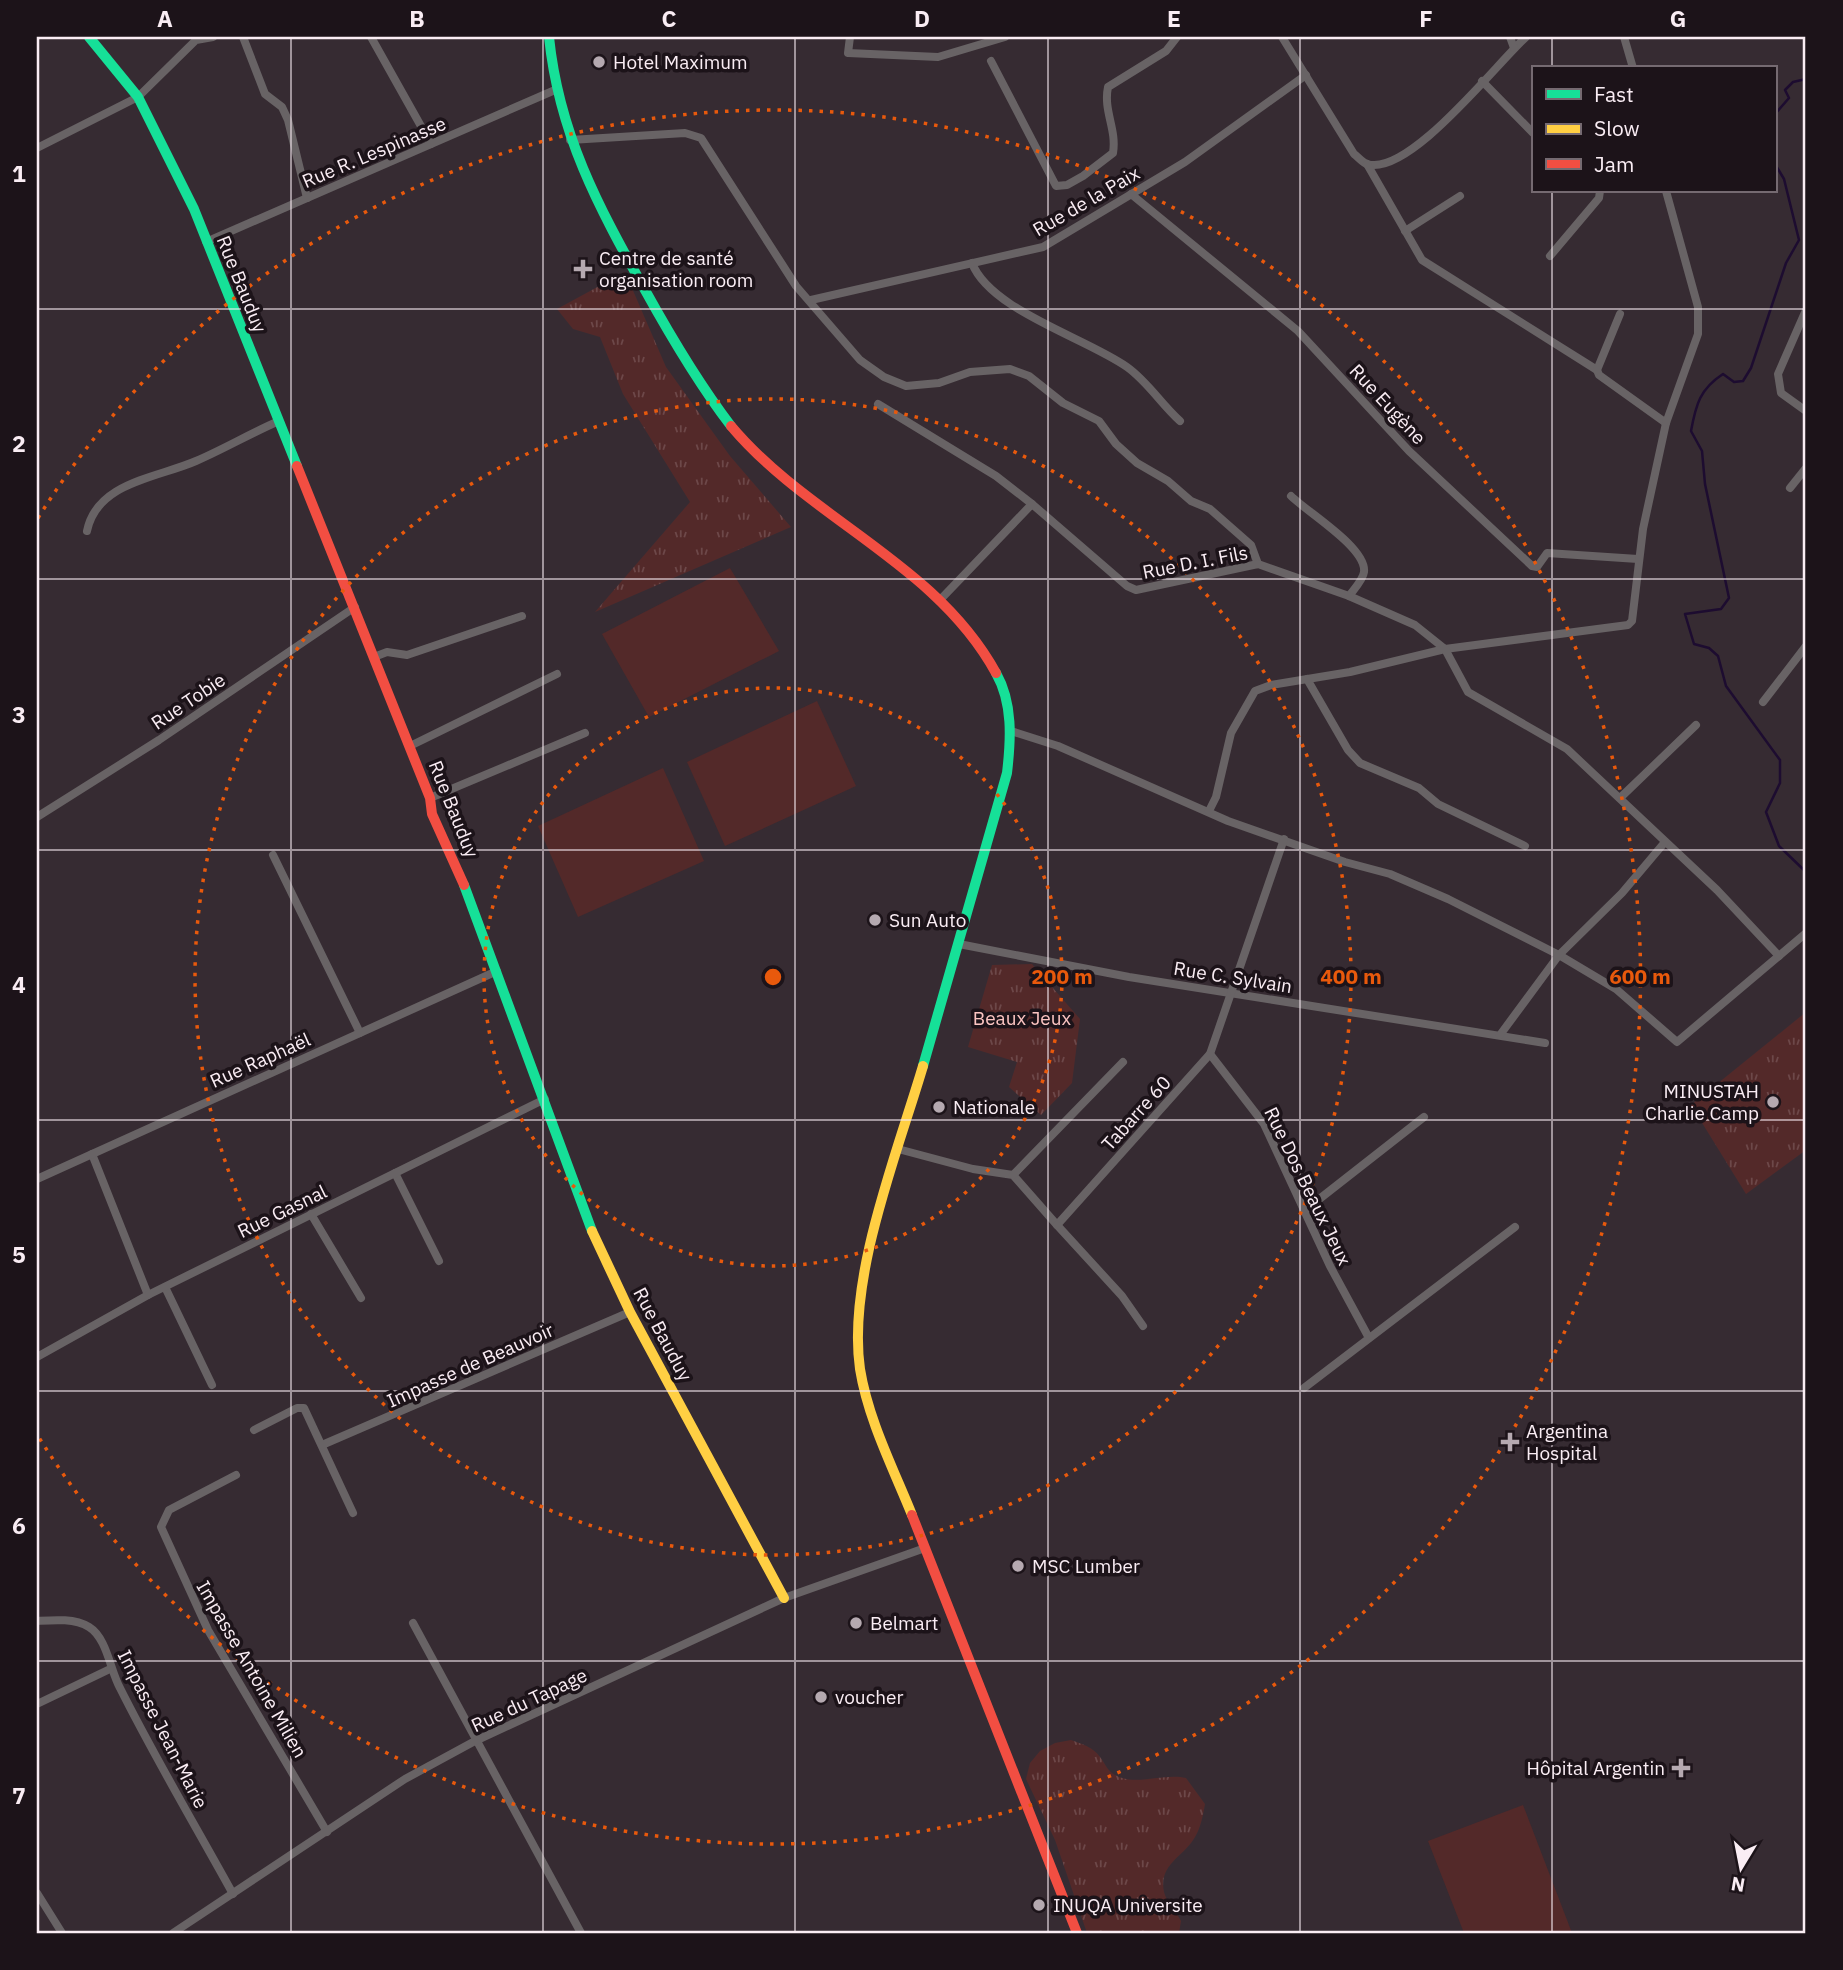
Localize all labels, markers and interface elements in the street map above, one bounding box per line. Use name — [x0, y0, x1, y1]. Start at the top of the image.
text: A — [157, 3, 173, 33]
text: B — [409, 3, 425, 33]
text: C — [662, 3, 677, 33]
text: D — [914, 3, 930, 33]
text: E — [1167, 3, 1181, 33]
text: F — [1419, 3, 1433, 33]
text: G — [1670, 3, 1686, 33]
place label: Hotel Maximum — [613, 50, 748, 74]
marker: Hotel Maximum — [591, 54, 607, 70]
legend — [1532, 66, 1776, 192]
text: Fast — [1594, 80, 1634, 108]
street label: Rue R. Lespinasse — [298, 111, 450, 193]
text: Slow — [1594, 114, 1640, 142]
text: Jam — [1594, 150, 1634, 178]
text: 1 — [12, 158, 26, 188]
street label: Rue de la Paix — [1028, 161, 1144, 241]
street label: Rue Bauduy — [212, 232, 273, 336]
place label: Centre de santé organisation room — [599, 246, 753, 292]
marker: Centre de santé organisation room — [573, 259, 593, 279]
street label: Rue Eugène — [1345, 359, 1431, 449]
text: 2 — [12, 428, 26, 458]
street label: Rue D. I. Fils — [1140, 540, 1250, 584]
street label: Rue Tobie — [146, 667, 230, 735]
text: 3 — [12, 699, 26, 729]
street label: Rue Bauduy — [424, 757, 485, 861]
place label: Sun Auto — [889, 908, 966, 932]
marker: Sun Auto — [867, 912, 883, 928]
street label: Rue C. Sylvain — [1172, 956, 1294, 998]
text: 200 m — [1031, 962, 1093, 990]
text: 400 m — [1320, 962, 1382, 990]
text: 600 m — [1609, 962, 1671, 990]
centre of rings — [761, 965, 785, 989]
text: 4 — [12, 969, 26, 999]
park label: Beaux Jeux — [973, 1006, 1072, 1030]
street label: Rue Raphaël — [206, 1027, 314, 1093]
street label: Tabarre 60 — [1096, 1071, 1176, 1155]
place label: MINUSTAH Charlie Camp — [1645, 1079, 1759, 1125]
marker: MINUSTAH Charlie Camp — [1765, 1094, 1781, 1110]
place label: Nationale — [953, 1095, 1035, 1119]
marker: Nationale — [931, 1099, 947, 1115]
street label: Rue Dos Beaux Jeux — [1259, 1103, 1357, 1270]
street label: Rue Gasnal — [233, 1179, 331, 1243]
text: 5 — [12, 1239, 26, 1269]
street label: Rue Bauduy — [628, 1283, 698, 1385]
street label: Impasse de Beauvoir — [383, 1317, 557, 1413]
place label: Argentina Hospital — [1526, 1419, 1608, 1465]
marker: Argentina Hospital — [1500, 1432, 1520, 1452]
text: 6 — [12, 1510, 26, 1540]
place label: MSC Lumber — [1032, 1554, 1140, 1578]
marker: MSC Lumber — [1010, 1558, 1026, 1574]
street label: Impasse Antoine Milien — [191, 1576, 313, 1762]
place label: Belmart — [870, 1611, 938, 1635]
marker: Belmart — [848, 1615, 864, 1631]
street label: Impasse Jean-Marie — [113, 1646, 213, 1812]
street label: Rue du Tapage — [467, 1663, 591, 1737]
place label: voucher — [835, 1685, 903, 1709]
marker: voucher — [813, 1689, 829, 1705]
place label: Hôpital Argentin — [1527, 1756, 1665, 1780]
marker: Hôpital Argentin — [1671, 1758, 1691, 1778]
text: 7 — [12, 1780, 26, 1810]
north arrow — [1706, 1834, 1776, 1904]
text: N — [1729, 1872, 1747, 1898]
place label: INUQA Universite — [1053, 1893, 1203, 1917]
marker: INUQA Universite — [1031, 1897, 1047, 1913]

